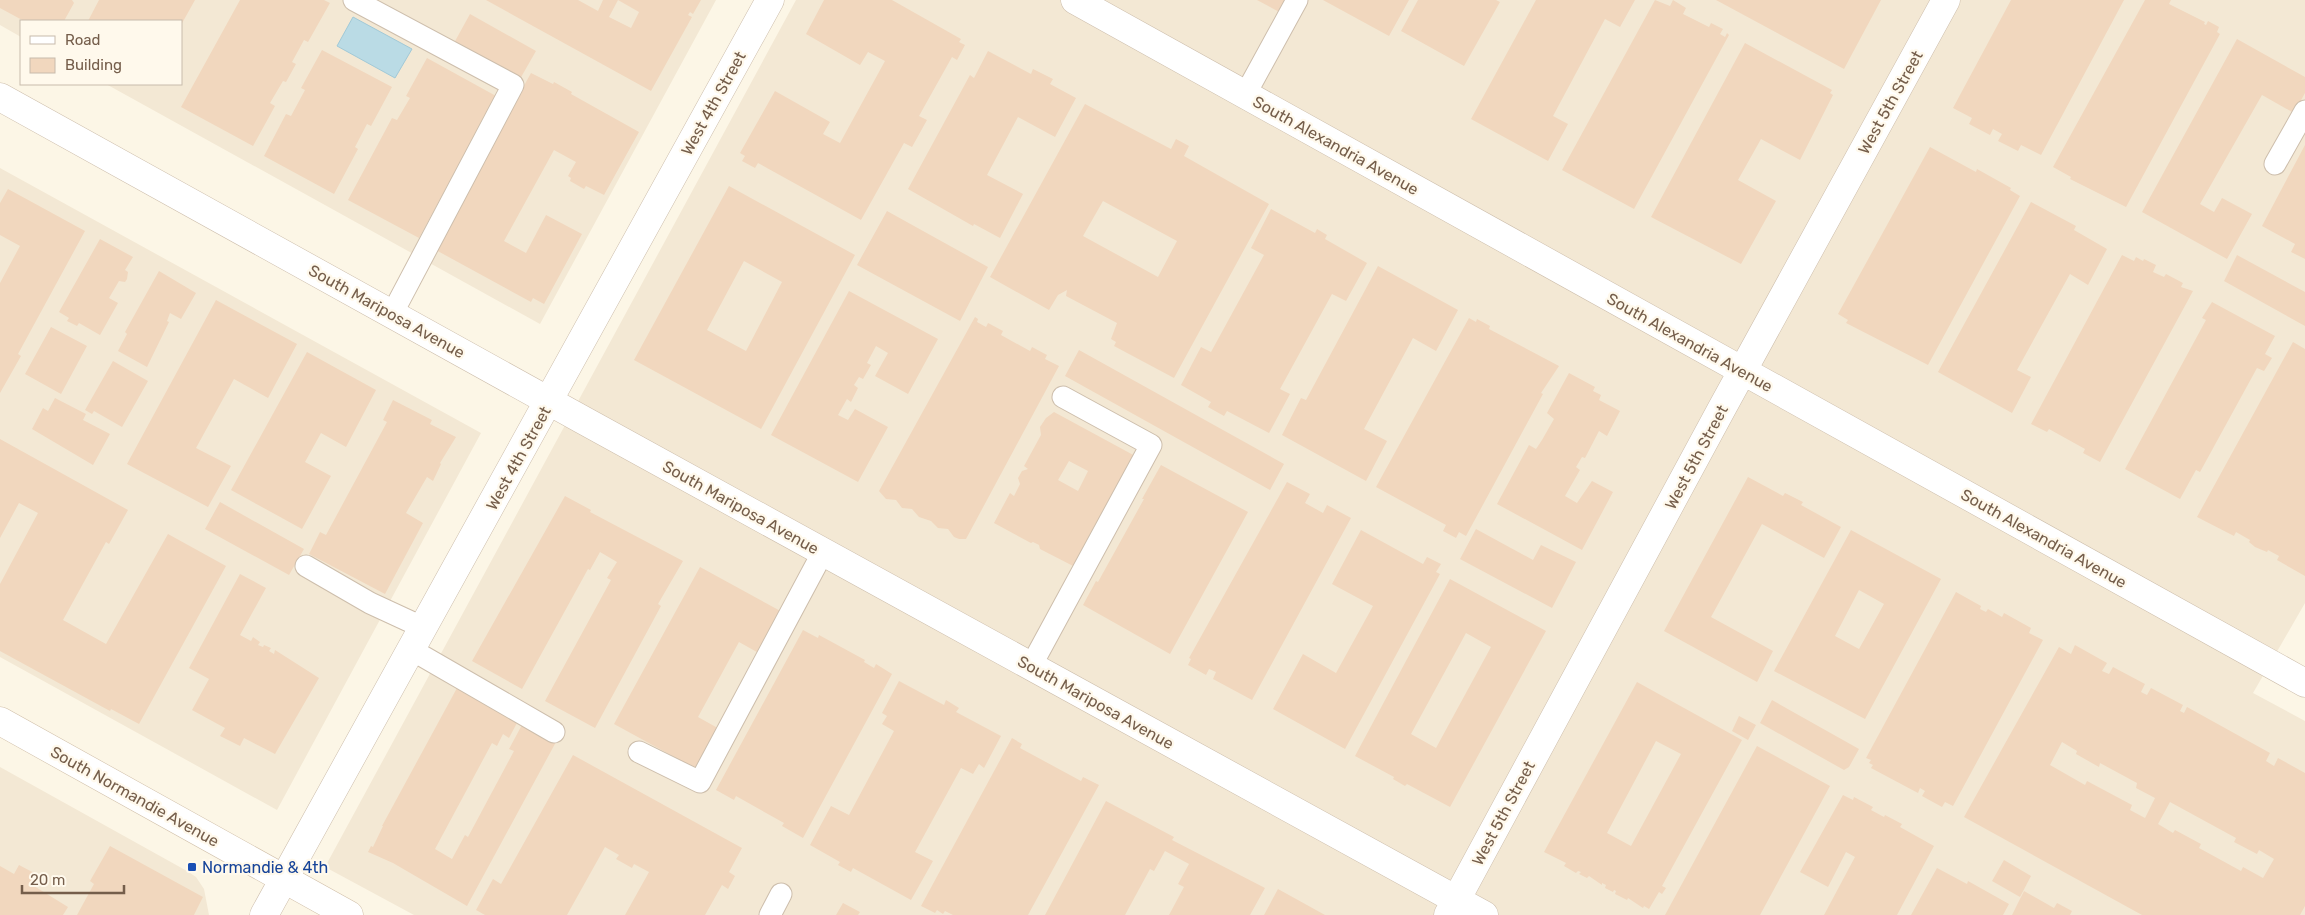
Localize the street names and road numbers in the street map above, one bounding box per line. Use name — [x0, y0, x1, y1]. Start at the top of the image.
street label: West 5th Street — [1854, 47, 1927, 157]
street label: West 4th Street — [677, 48, 750, 159]
street label: South Alexandria Avenue — [1250, 92, 1422, 199]
street label: South Mariposa Avenue — [305, 261, 468, 362]
street label: South Alexandria Avenue — [1604, 289, 1776, 396]
street label: West 5th Street — [1661, 402, 1732, 513]
street label: West 4th Street — [482, 403, 555, 514]
street label: South Mariposa Avenue — [659, 457, 822, 558]
street label: South Alexandria Avenue — [1958, 485, 2130, 592]
street label: South Mariposa Avenue — [1014, 652, 1177, 753]
street label: South Normandie Avenue — [47, 742, 222, 851]
street label: West 5th Street — [1468, 758, 1539, 869]

